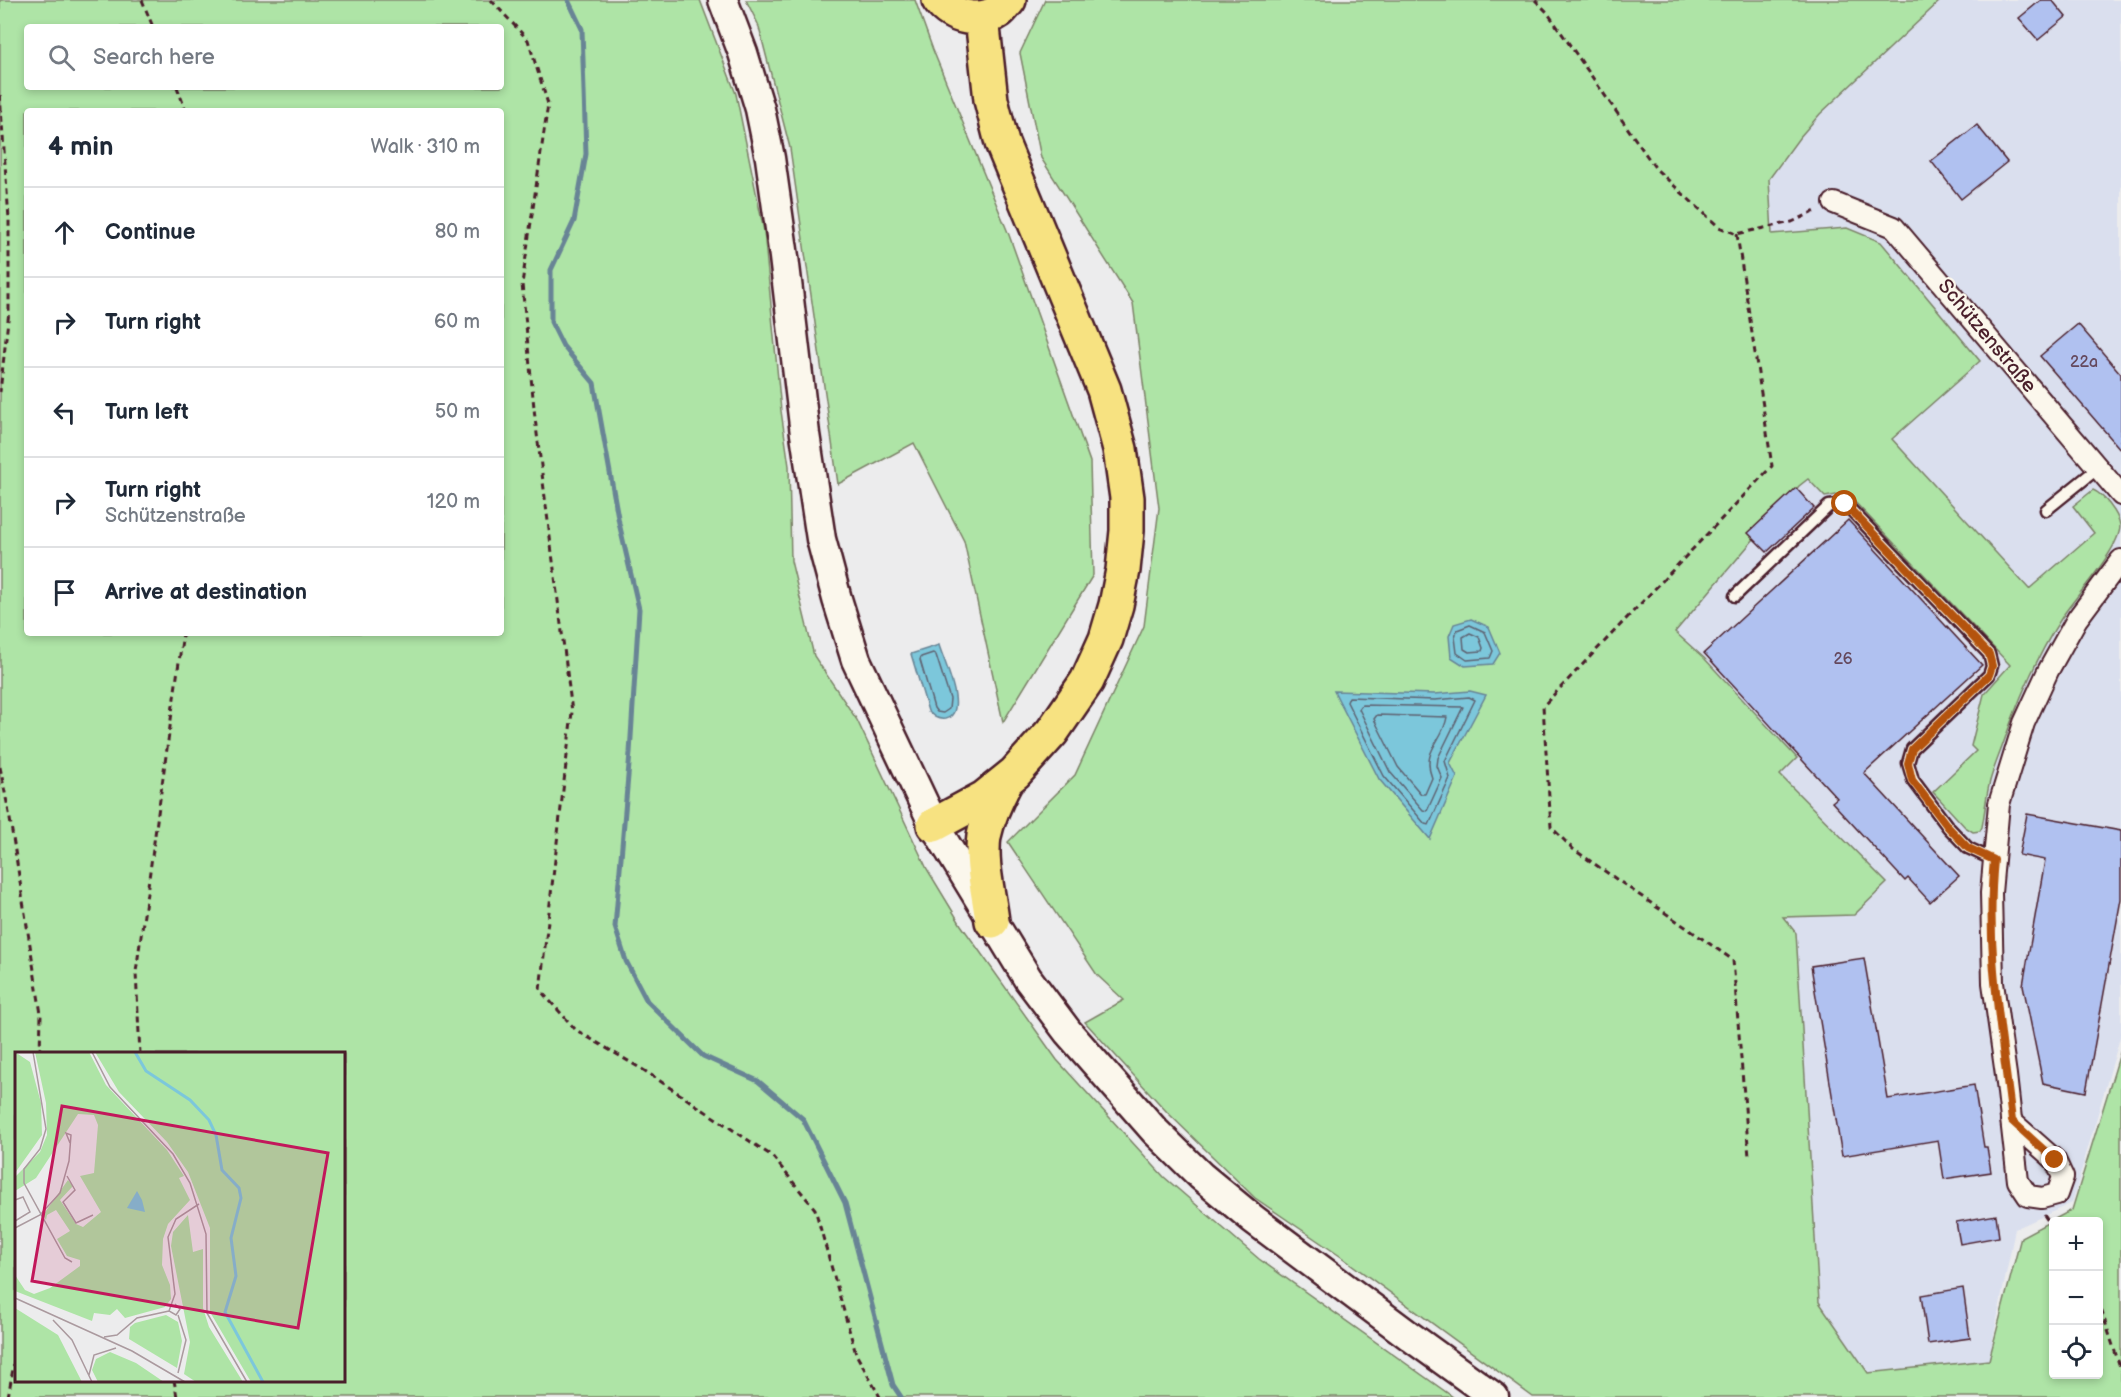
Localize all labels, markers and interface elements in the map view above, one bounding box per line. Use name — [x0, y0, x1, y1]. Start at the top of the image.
search box — [24, 24, 504, 90]
icon: search — [45, 41, 78, 74]
text: Search here — [93, 44, 215, 71]
text: 4 min — [48, 132, 113, 163]
text: Walk · 310 m — [371, 135, 480, 159]
icon: ahead — [48, 216, 81, 249]
text: Continue — [105, 219, 195, 246]
text: 80 m — [435, 220, 480, 244]
street label: Schützenstraße — [1933, 274, 2042, 398]
icon: right — [48, 306, 81, 339]
text: Turn right — [105, 309, 201, 336]
text: 60 m — [434, 310, 480, 334]
house number: 22a — [2070, 353, 2098, 372]
icon: left — [48, 396, 81, 429]
text: Turn left — [105, 399, 189, 426]
text: 50 m — [435, 400, 480, 424]
text: Turn right — [105, 477, 201, 504]
icon: right — [48, 486, 81, 519]
text: 120 m — [427, 490, 480, 514]
route start — [1831, 490, 1857, 516]
text: Schützenstraße — [105, 504, 246, 528]
icon: arrive — [48, 576, 81, 609]
text: Arrive at destination — [105, 579, 307, 606]
house number: 26 — [1833, 650, 1853, 669]
inset map — [15, 1052, 345, 1382]
route end — [2041, 1146, 2067, 1172]
map controls — [2049, 1217, 2103, 1379]
button: + — [2049, 1217, 2103, 1271]
button: − — [2049, 1271, 2103, 1325]
button: locate — [2049, 1325, 2103, 1379]

